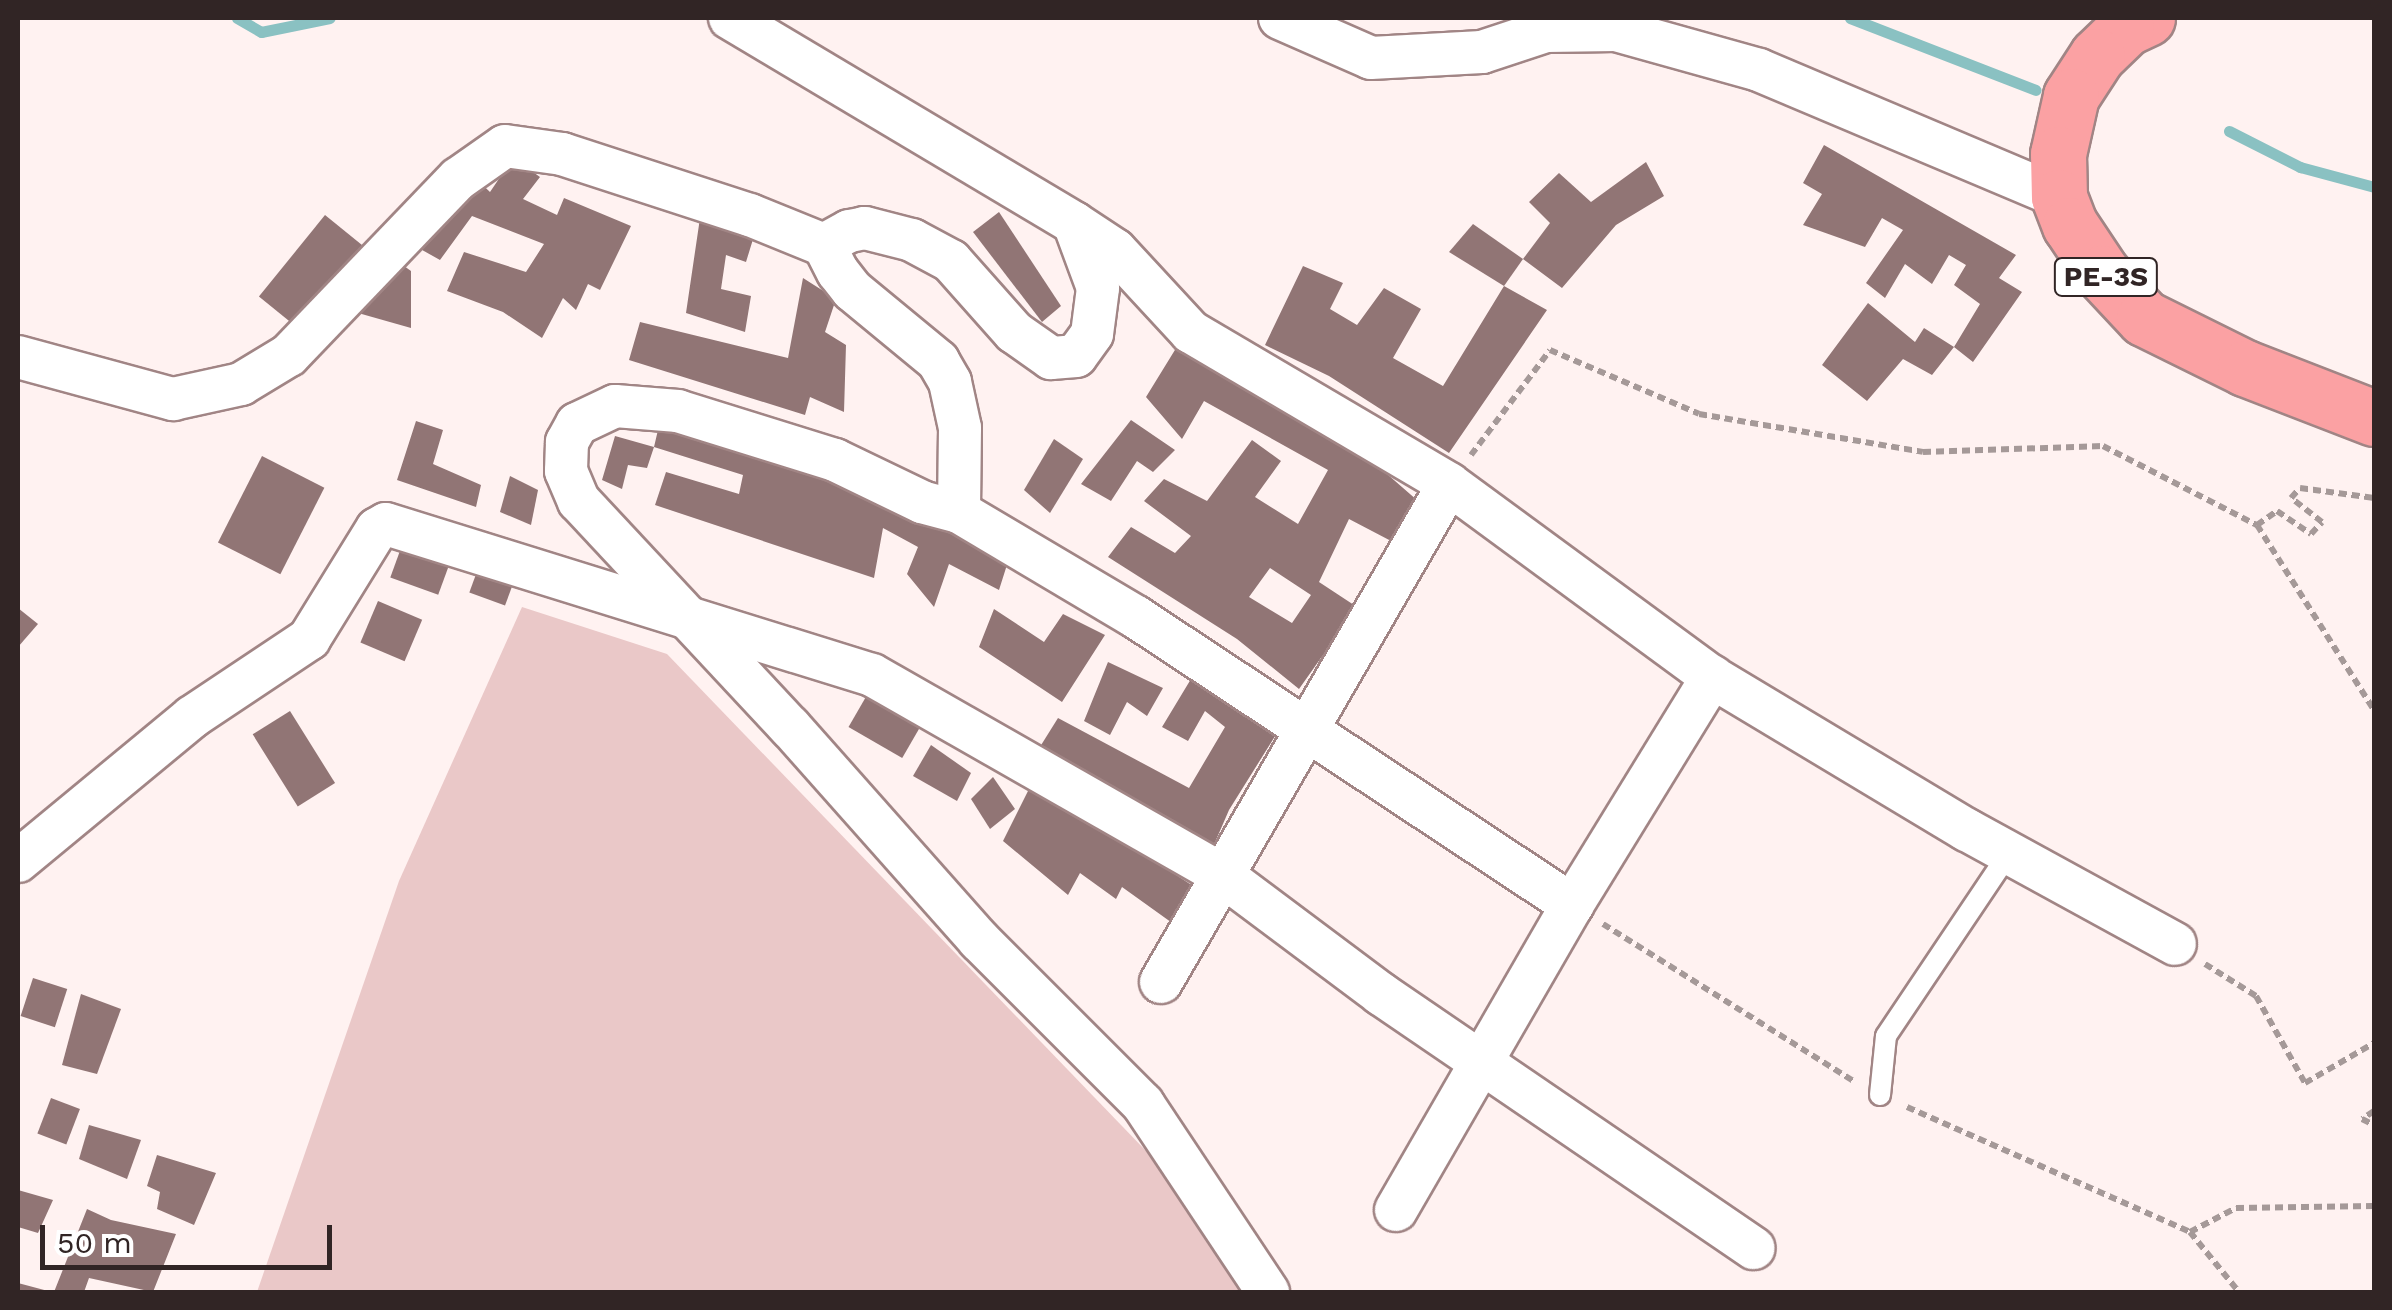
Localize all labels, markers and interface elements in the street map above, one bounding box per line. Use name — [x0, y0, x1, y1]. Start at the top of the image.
road number: PE-3S — [2054, 254, 2158, 300]
scale bar — [45, 1205, 338, 1267]
text: 50 m — [57, 1225, 132, 1260]

